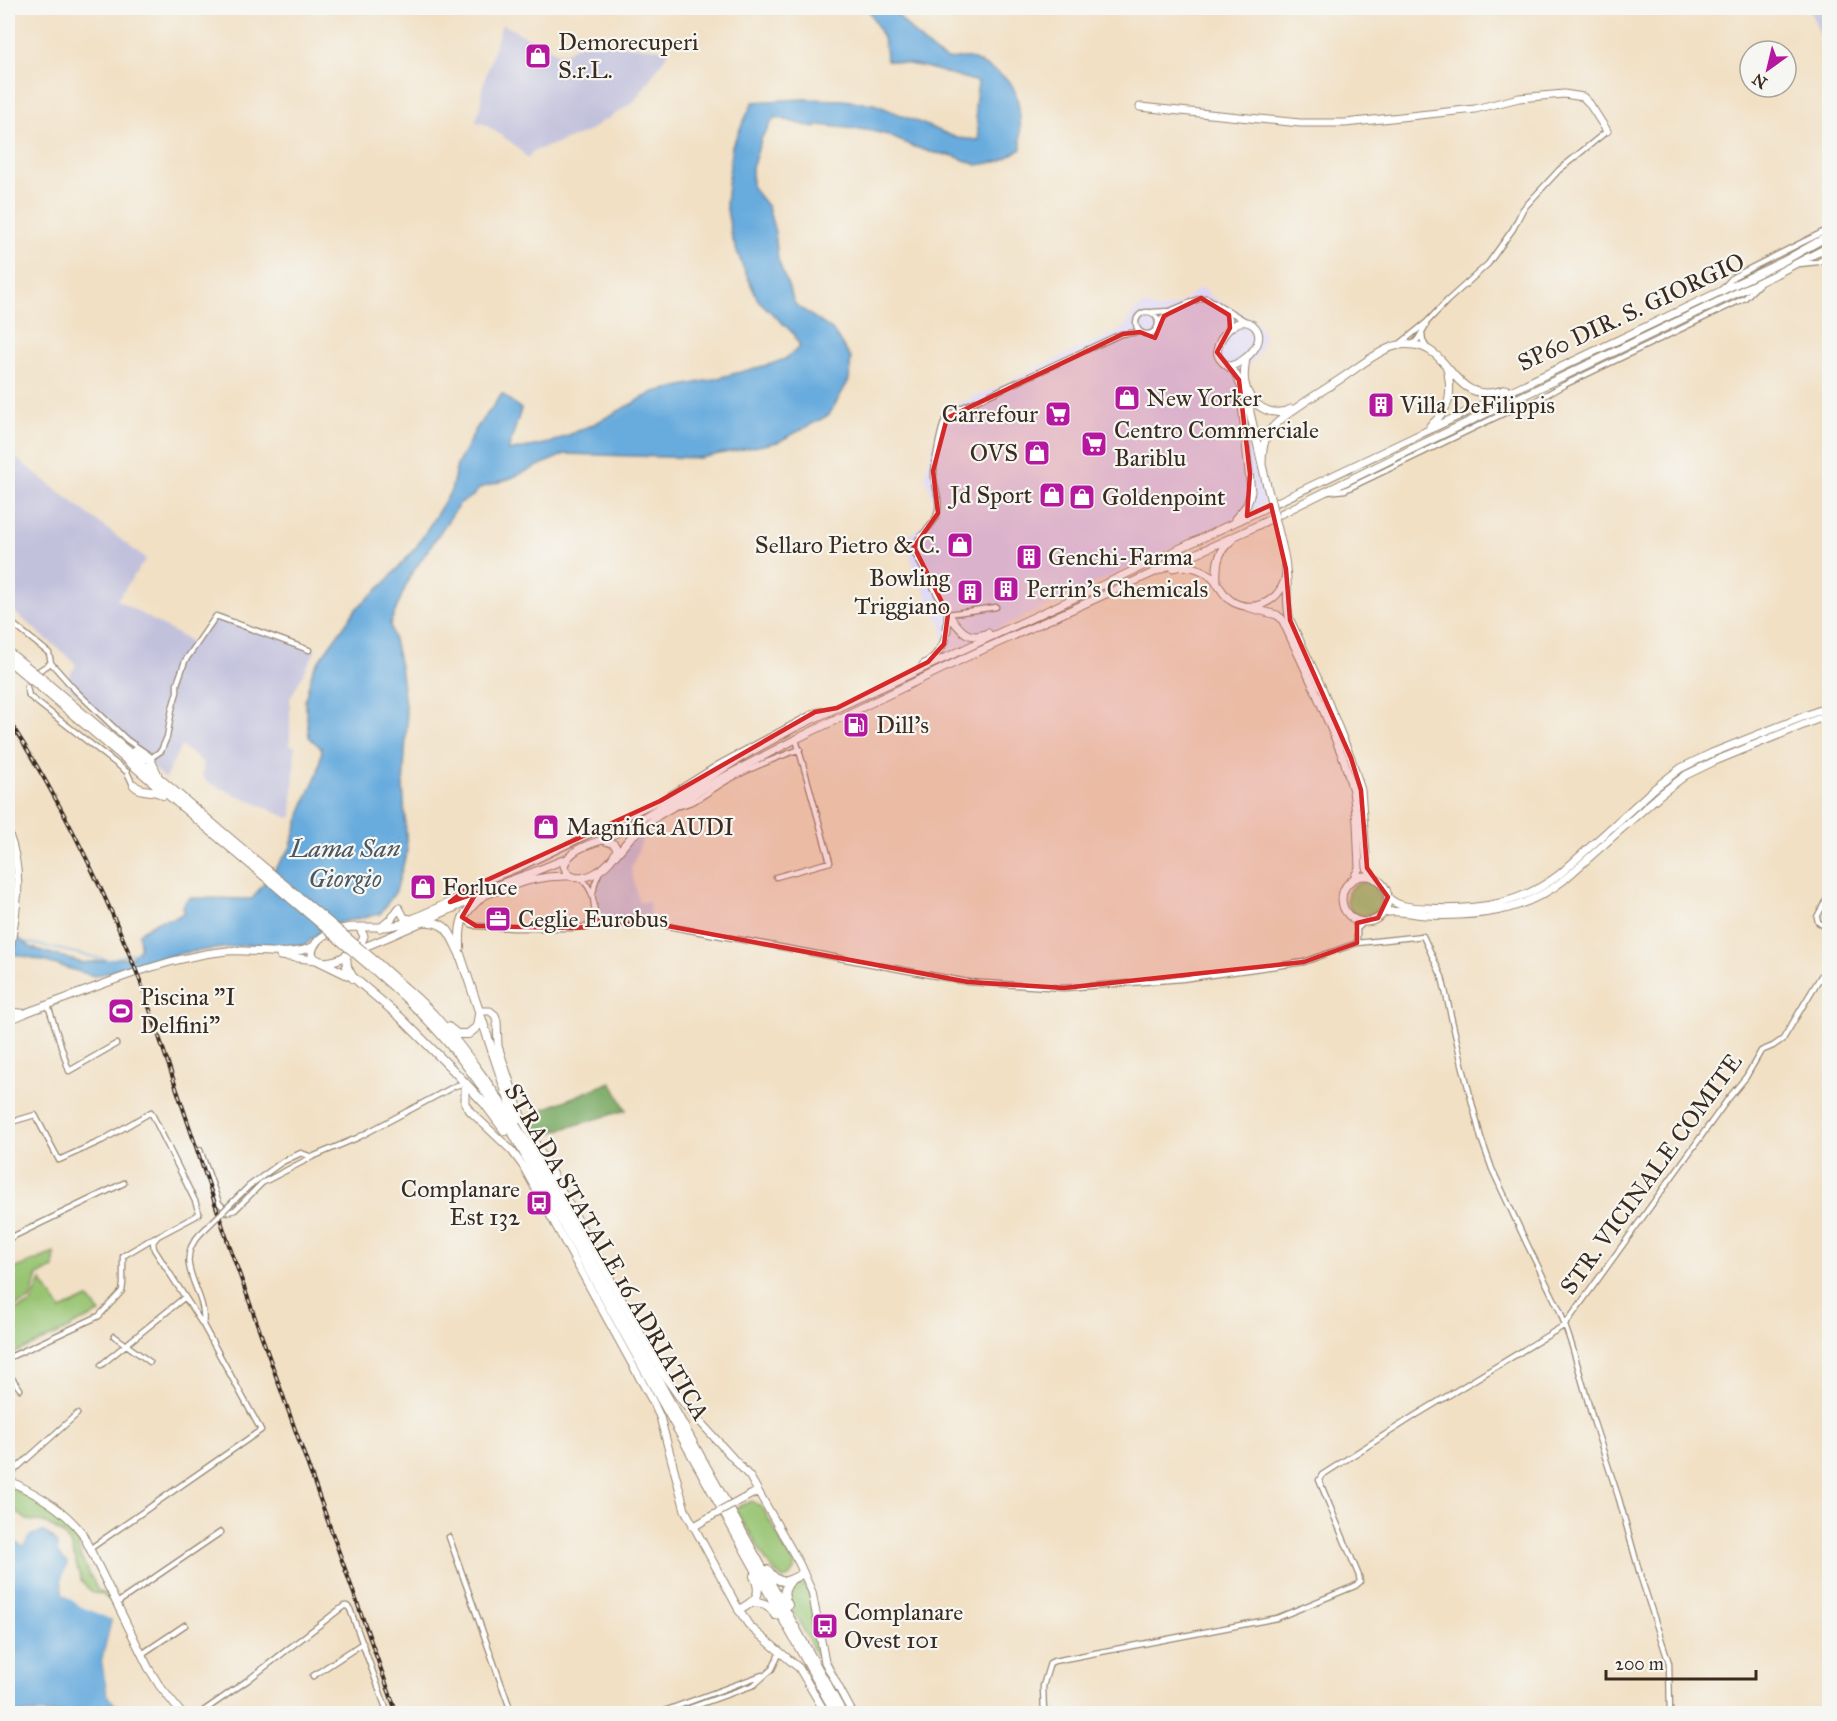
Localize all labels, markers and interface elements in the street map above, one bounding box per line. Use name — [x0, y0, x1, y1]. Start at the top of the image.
place label: Demorecuperi S.r.L. — [558, 27, 699, 85]
north arrow — [1738, 39, 1798, 99]
shop icon: Demorecuperi S.r.L. — [523, 41, 553, 71]
text: N — [1749, 69, 1771, 93]
street label: SP60 DIR. S. GIORGIO — [1513, 246, 1749, 378]
shop icon: New Yorker — [1112, 383, 1142, 413]
place label: New Yorker — [1146, 383, 1261, 413]
building icon: Villa DeFilippis — [1366, 390, 1396, 420]
place label: Villa DeFilippis — [1399, 390, 1555, 420]
place label: Carrefour — [942, 399, 1038, 429]
supermarket icon: Carrefour — [1043, 399, 1073, 429]
place label: Centro Commerciale Bariblu — [1114, 415, 1319, 473]
supermarket icon: Centro Commerciale Bariblu — [1079, 429, 1109, 459]
place label: OVS — [970, 438, 1018, 468]
shop icon: OVS — [1022, 438, 1052, 468]
place label: Jd Sport — [947, 480, 1033, 510]
shop icon: Jd Sport — [1037, 480, 1067, 510]
shop icon: Goldenpoint — [1067, 482, 1097, 512]
place label: Goldenpoint — [1102, 482, 1226, 512]
place label: Sellaro Pietro & C. — [755, 530, 940, 560]
shop icon: Sellaro Pietro & C. — [945, 530, 975, 560]
building icon: Genchi-Farma — [1014, 542, 1044, 572]
place label: Genchi-Farma — [1048, 542, 1194, 572]
place label: Bowling Triggiano — [854, 563, 951, 621]
building icon: Perrin's Chemicals — [991, 574, 1021, 604]
place label: Perrin's Chemicals — [1026, 574, 1208, 604]
building icon: Bowling Triggiano — [955, 577, 985, 607]
fuel station icon: Dill's — [841, 710, 871, 740]
place label: Dill's — [876, 710, 929, 740]
shop icon: Magnifica AUDI — [531, 812, 561, 842]
place label: Magnifica AUDI — [566, 812, 734, 842]
water label: Lama San Giorgio — [289, 832, 401, 894]
shop icon: Forluce — [408, 872, 438, 902]
place label: Forluce — [442, 872, 517, 902]
office icon: Ceglie Eurobus — [483, 904, 513, 934]
place label: Ceglie Eurobus — [518, 904, 668, 934]
place label: Piscina "I Delfini" — [140, 982, 236, 1040]
sports icon: Piscina "I Delfini" — [106, 996, 136, 1026]
street label: STR. VICINALE COMITE — [1553, 1048, 1749, 1300]
street label: STRADA STATALE 16 ADRIATICA — [498, 1078, 716, 1426]
place label: Complanare Est 132 — [401, 1174, 520, 1232]
bus stop icon: Complanare Est 132 — [524, 1188, 554, 1218]
place label: Complanare Ovest 101 — [844, 1597, 963, 1655]
bus stop icon: Complanare Ovest 101 — [810, 1611, 840, 1641]
scale bar — [1606, 1643, 1756, 1681]
text: 200 m — [1615, 1653, 1664, 1675]

